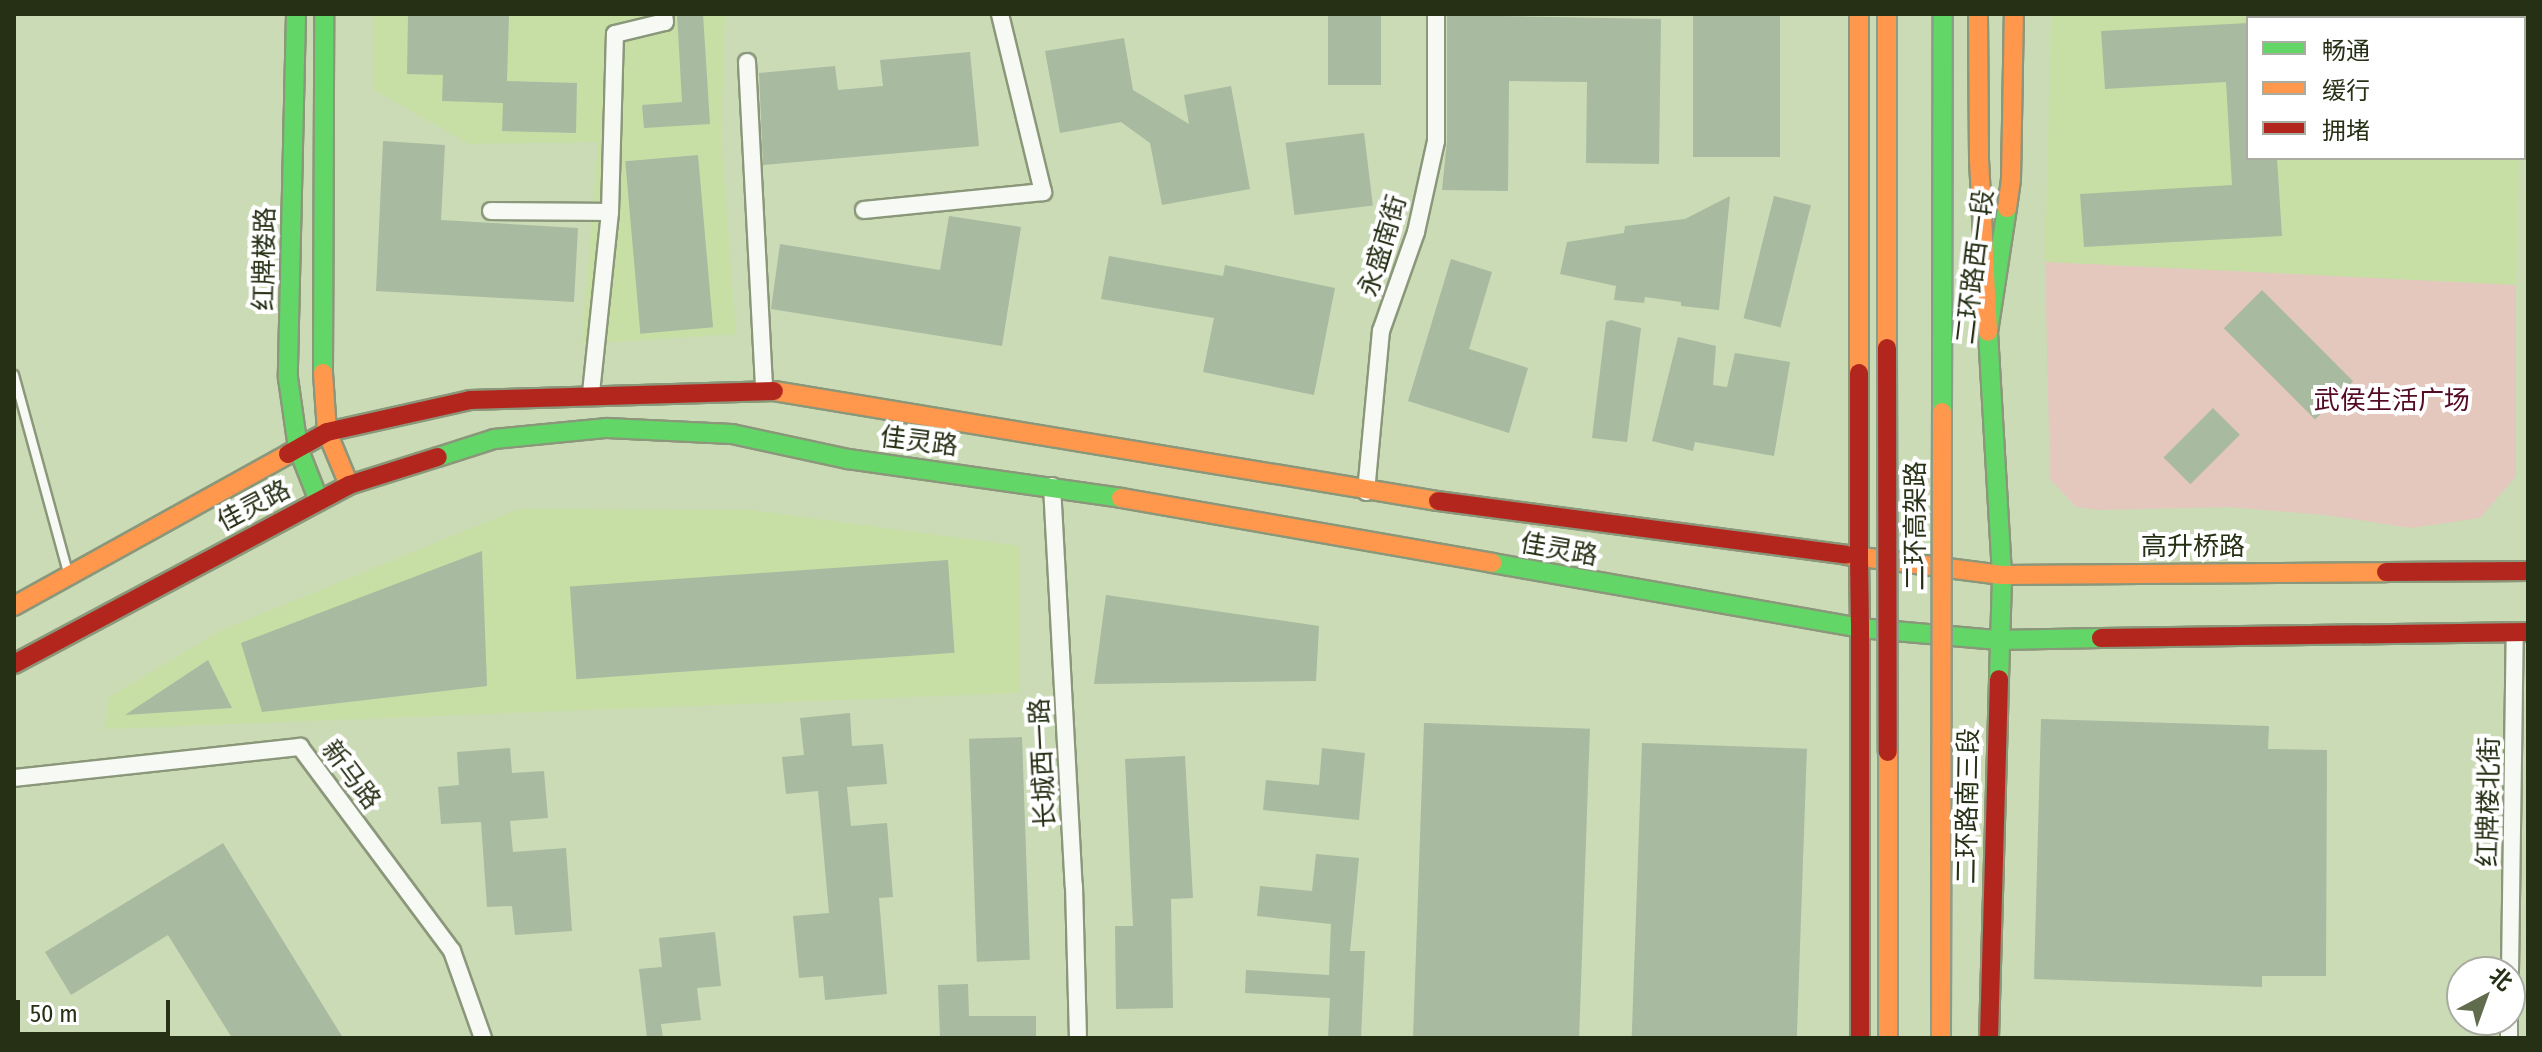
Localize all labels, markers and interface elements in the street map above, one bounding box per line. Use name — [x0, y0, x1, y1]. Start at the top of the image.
legend — [2246, 16, 2526, 160]
text: 畅通 — [2322, 37, 2370, 65]
text: 缓行 — [2322, 77, 2370, 105]
text: 拥堵 — [2322, 117, 2370, 145]
street label: 二环路西一段 — [1950, 188, 2000, 346]
street label: 永盛南街 — [1353, 192, 1413, 300]
street label: 红牌楼路 — [248, 207, 282, 311]
park label: 武侯生活广场 — [2314, 385, 2470, 417]
street label: 佳灵路 — [878, 422, 960, 462]
street label: 二环高架路 — [1900, 461, 1932, 591]
street label: 佳灵路 — [212, 474, 296, 538]
street label: 佳灵路 — [1518, 528, 1600, 572]
street label: 高升桥路 — [2141, 531, 2245, 563]
street label: 长城西一路 — [1024, 697, 1062, 829]
street label: 二环路南三段 — [1951, 728, 1985, 884]
street label: 新马路 — [315, 734, 387, 816]
street label: 红牌楼北街 — [2472, 737, 2506, 867]
north arrow — [2446, 956, 2526, 1036]
text: 北 — [2484, 962, 2518, 996]
scale bar — [20, 984, 174, 1034]
text: 50 m — [30, 1000, 78, 1028]

